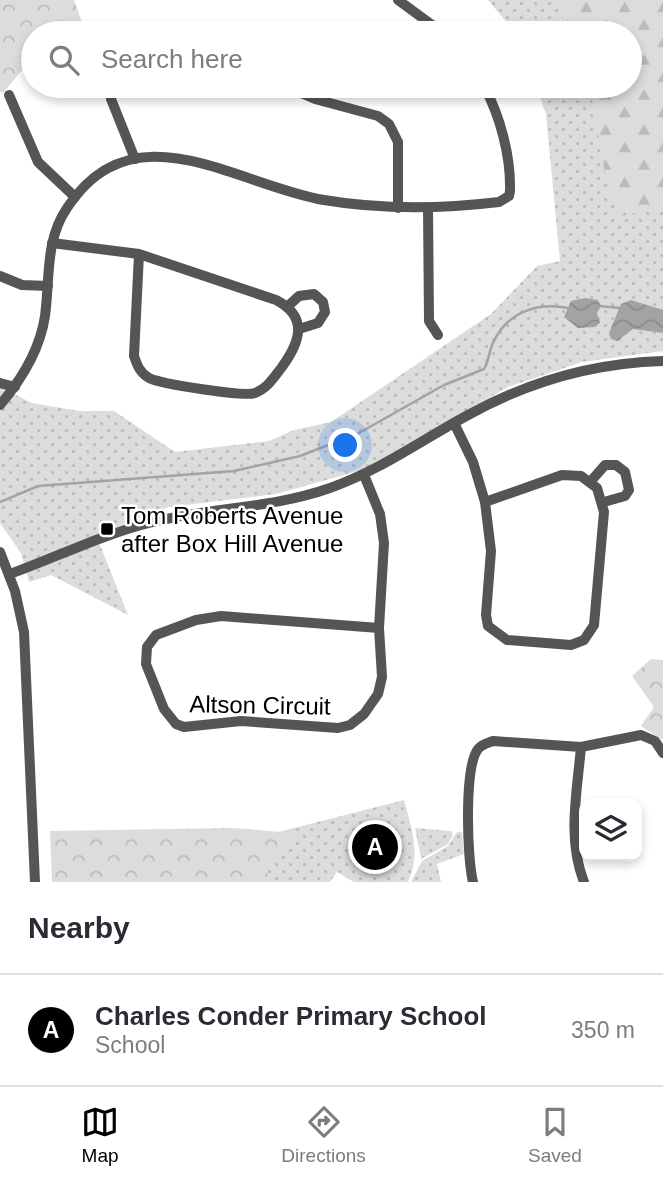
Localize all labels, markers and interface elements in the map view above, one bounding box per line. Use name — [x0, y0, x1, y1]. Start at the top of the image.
search box — [21, 21, 642, 98]
icon: search — [45, 41, 83, 79]
text: Search here — [101, 44, 243, 74]
your location — [328, 428, 362, 462]
place label: Tom Roberts Avenue after Box Hill Avenue — [121, 502, 343, 557]
marker: Tom Roberts Avenue after Box Hill Avenue — [99, 521, 115, 537]
street label: Altson Circuit — [189, 690, 331, 720]
map controls — [579, 798, 642, 861]
button: layers — [579, 798, 642, 861]
pin: A — [352, 821, 398, 873]
text: Nearby — [28, 911, 130, 944]
text: Charles Conder Primary School — [95, 1001, 487, 1031]
text: A — [43, 1017, 59, 1043]
text: 350 m — [571, 1017, 635, 1043]
text: School — [95, 1032, 165, 1058]
tab: Map — [81, 1103, 119, 1167]
tab: Directions — [281, 1103, 366, 1167]
tab: Saved — [528, 1103, 582, 1167]

